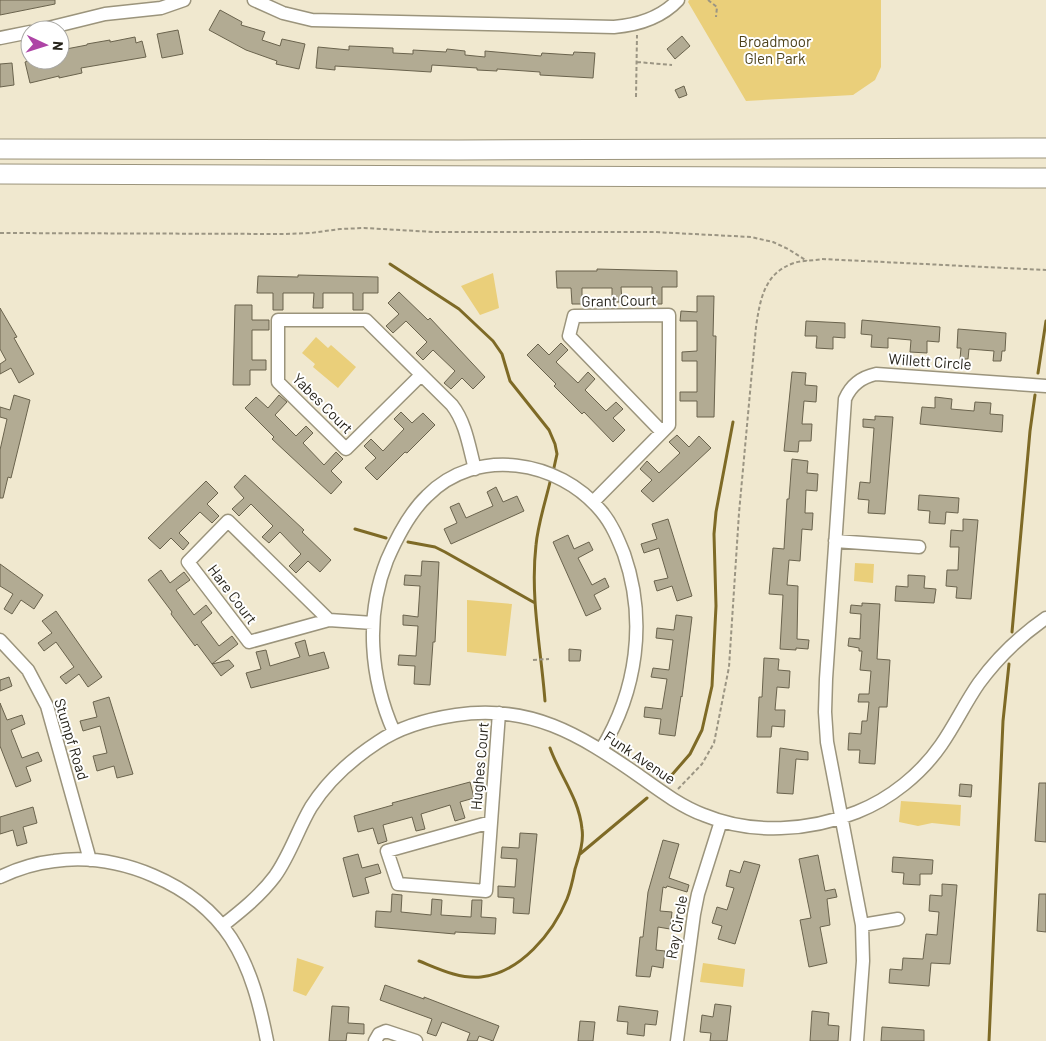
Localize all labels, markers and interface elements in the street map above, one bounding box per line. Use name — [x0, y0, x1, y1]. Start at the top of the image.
north arrow — [20, 20, 70, 70]
park label: Broadmoor Glen Park — [739, 32, 812, 67]
text: N — [50, 41, 67, 51]
street label: Grant Court — [581, 290, 657, 310]
street label: Willett Circle — [888, 349, 972, 373]
street label: Yabes Court — [289, 369, 357, 437]
street label: Hare Court — [205, 561, 261, 627]
street label: Stumpf Road — [51, 696, 93, 782]
street label: Hughes Court — [466, 721, 492, 811]
street label: Funk Avenue — [601, 726, 679, 788]
street label: Ray Circle — [662, 894, 690, 960]

